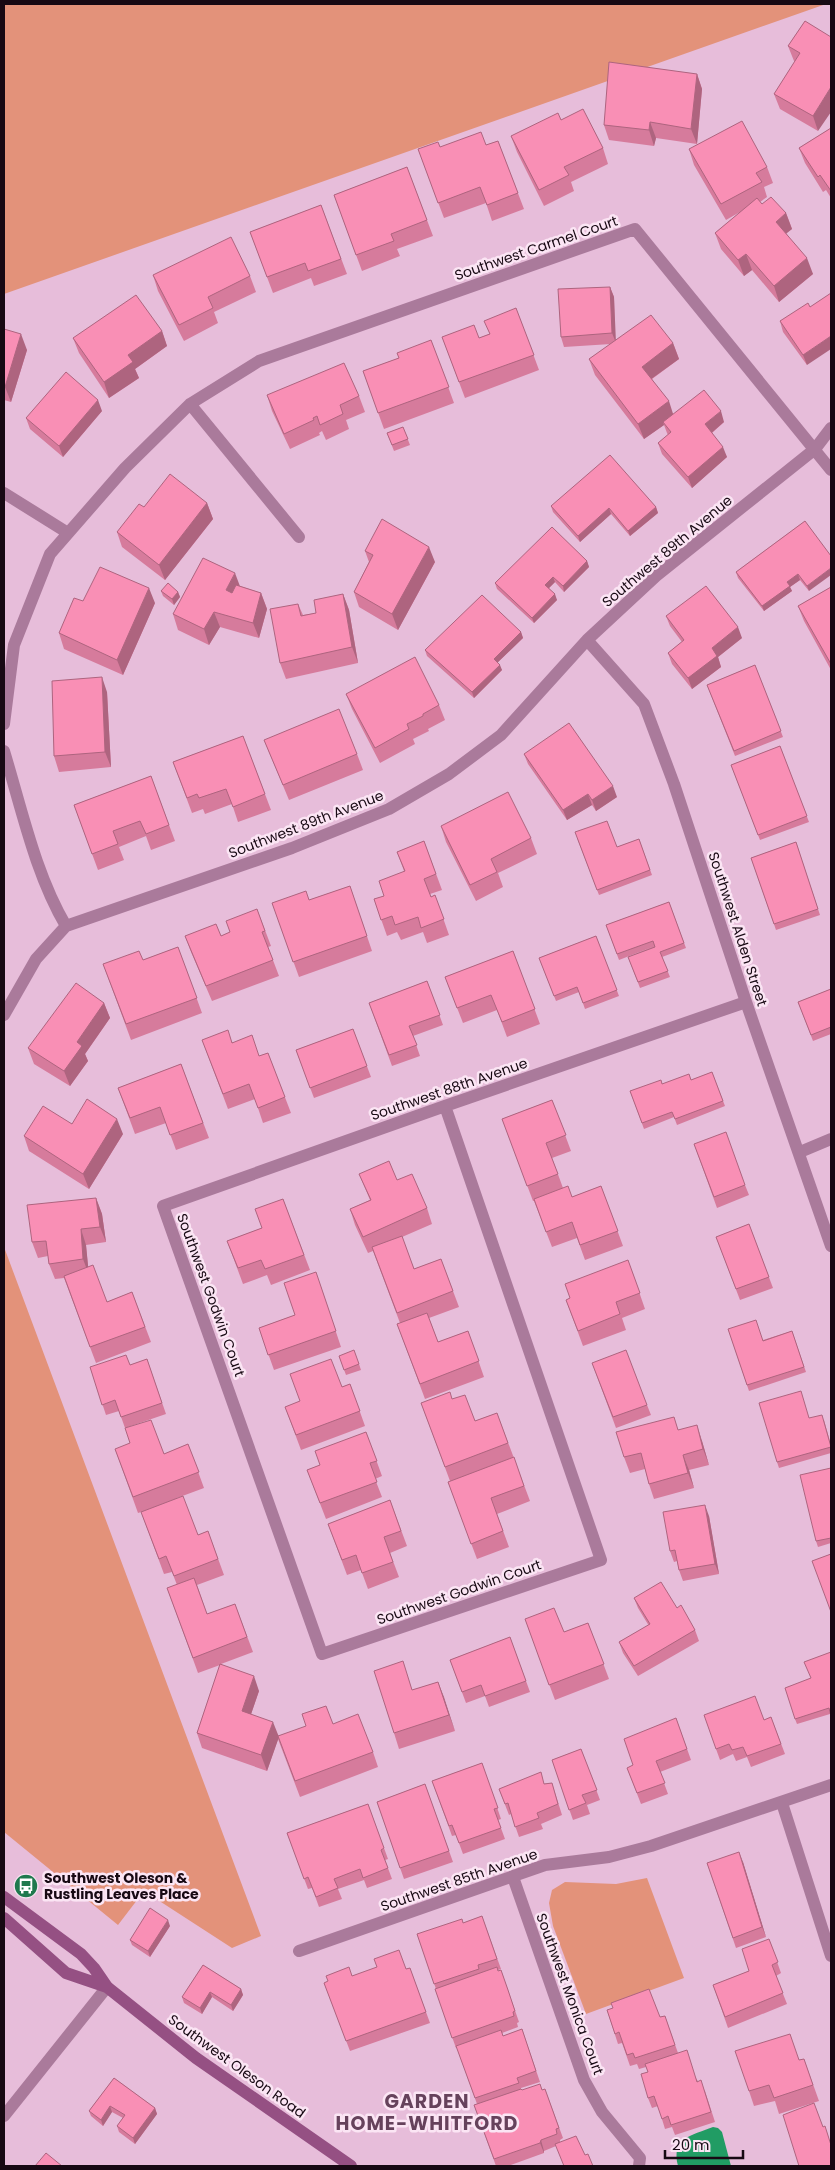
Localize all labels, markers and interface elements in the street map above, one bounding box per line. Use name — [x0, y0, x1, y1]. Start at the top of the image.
street label: Southwest Carmel Court — [452, 211, 620, 285]
street label: Southwest 89th Avenue — [598, 490, 737, 612]
street label: Southwest 89th Avenue — [226, 785, 387, 863]
street label: Southwest Alden Street — [704, 849, 772, 1009]
street label: Southwest 88th Avenue — [368, 1053, 530, 1125]
street label: Southwest Godwin Court — [172, 1211, 250, 1379]
street label: Southwest Godwin Court — [374, 1554, 544, 1630]
street label: Southwest 85th Avenue — [378, 1844, 540, 1916]
place label: Southwest Oleson & Rustling Leaves Place — [44, 1868, 199, 1904]
bus stop icon: Southwest Oleson & Rustling Leaves Place — [13, 1873, 39, 1899]
street label: Southwest Monica Court — [531, 1910, 609, 2078]
street label: Southwest Oleson Road — [164, 2009, 310, 2123]
district label: GARDEN HOME-WHITFORD — [336, 2088, 518, 2137]
scale bar — [665, 2128, 742, 2160]
text: 20 m — [672, 2134, 710, 2155]

